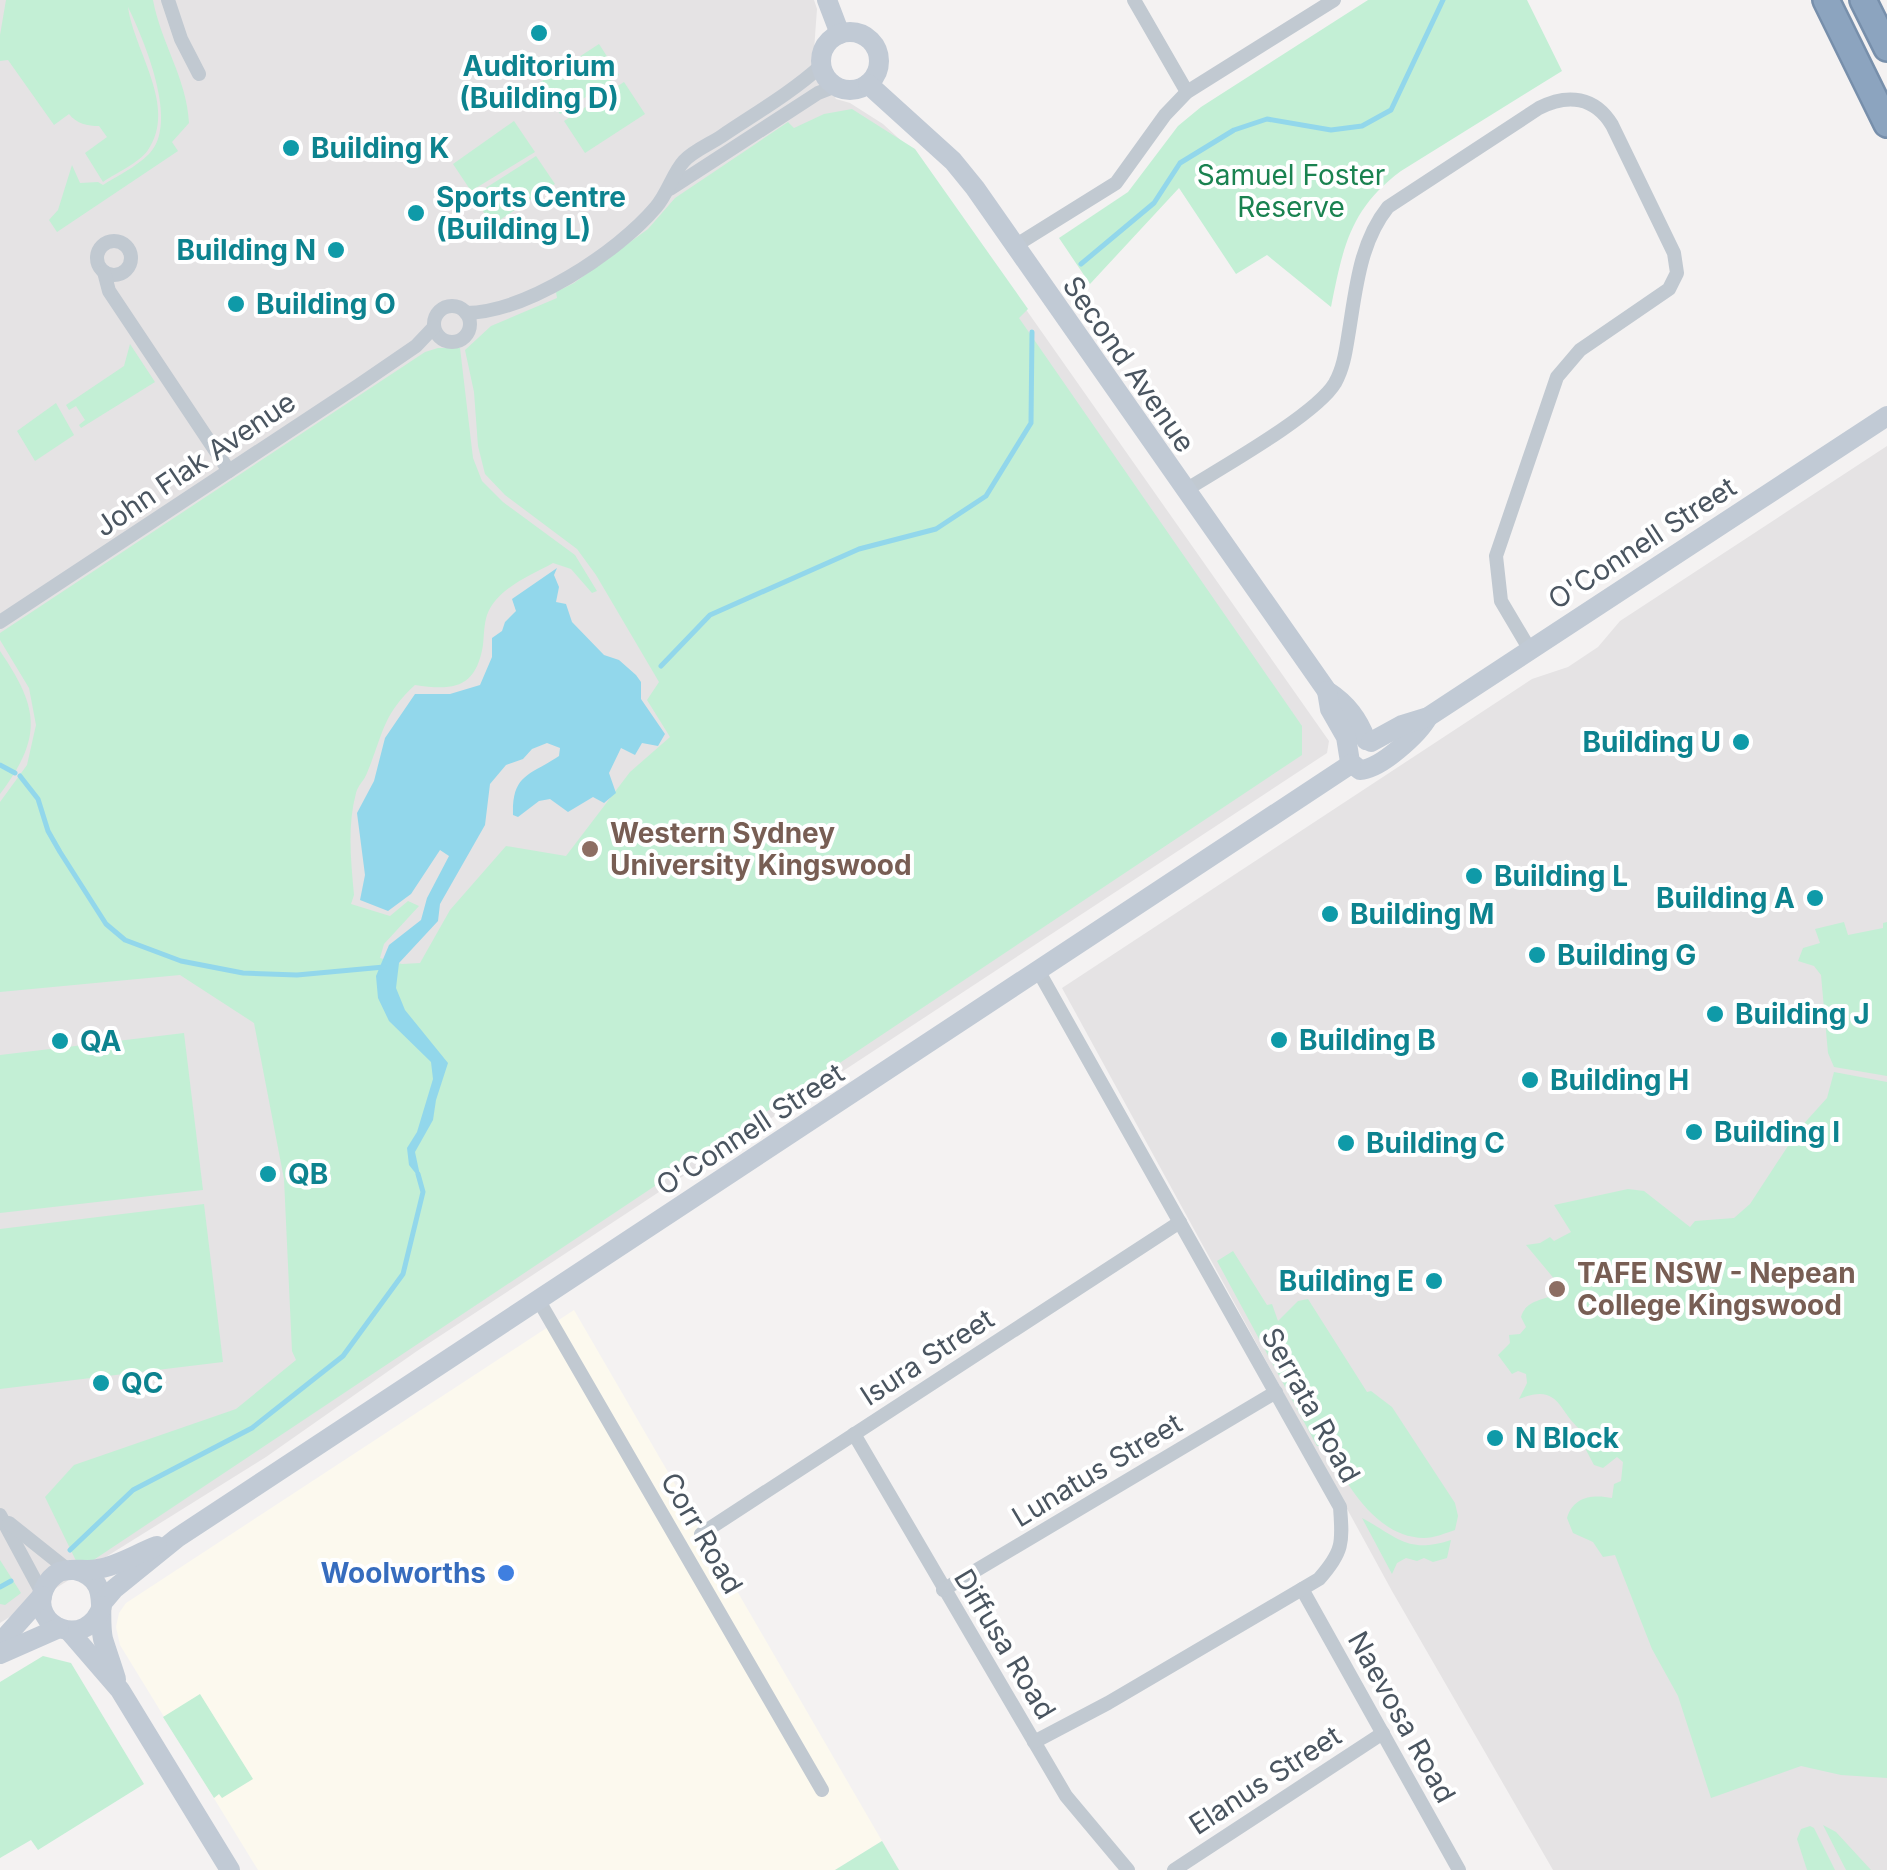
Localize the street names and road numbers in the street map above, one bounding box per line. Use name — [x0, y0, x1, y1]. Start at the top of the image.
street label: Second Avenue — [1056, 269, 1202, 459]
street label: John Flak Avenue — [88, 384, 302, 544]
street label: O'Connell Street — [1542, 470, 1742, 616]
street label: O'Connell Street — [650, 1056, 850, 1202]
street label: Isura Street — [854, 1301, 1000, 1413]
street label: Serrata Road — [1254, 1322, 1368, 1488]
street label: Lunatus Street — [1006, 1406, 1188, 1534]
street label: Corr Road — [654, 1466, 750, 1600]
street label: Diffusa Road — [947, 1563, 1063, 1725]
street label: Naevosa Road — [1341, 1625, 1463, 1809]
street label: Elanus Street — [1183, 1718, 1347, 1842]

